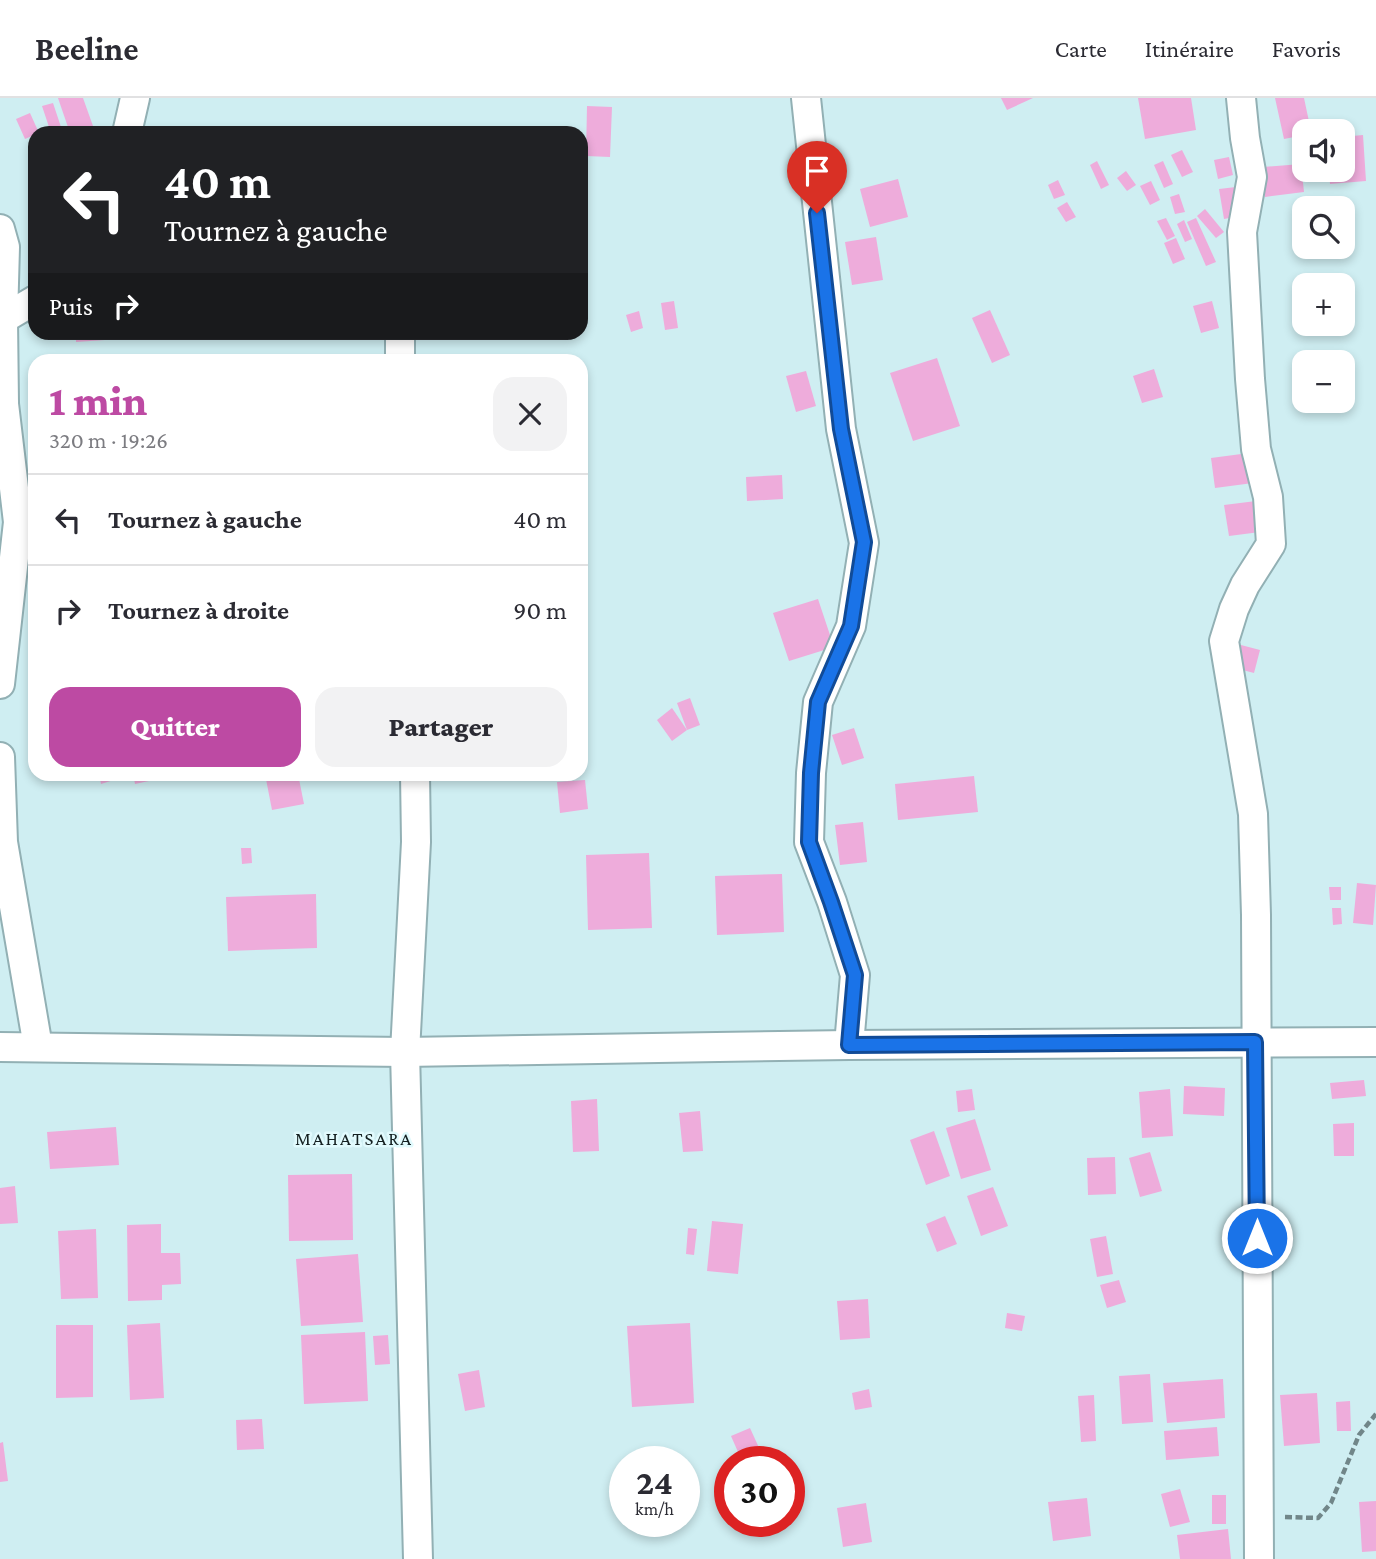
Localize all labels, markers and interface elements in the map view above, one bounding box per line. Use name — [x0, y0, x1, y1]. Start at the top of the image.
text: Beeline — [35, 30, 139, 67]
text: Carte — [1055, 35, 1107, 62]
text: Itinéraire — [1145, 35, 1234, 62]
text: Favoris — [1272, 35, 1341, 62]
map controls — [1292, 119, 1355, 413]
button: sound — [1292, 119, 1355, 182]
pin — [787, 141, 847, 213]
icon: arrive — [798, 152, 836, 190]
icon: left — [49, 154, 140, 245]
text: 40 m — [164, 154, 271, 209]
button: search — [1292, 196, 1355, 259]
text: Tournez à gauche — [164, 212, 387, 248]
button: + — [1292, 273, 1355, 336]
icon: right — [107, 287, 145, 325]
text: Puis — [49, 292, 93, 321]
button: − — [1292, 350, 1355, 413]
text: 1 min — [49, 377, 147, 424]
button: close — [493, 377, 567, 451]
text: 320 m · 19:26 — [49, 427, 168, 453]
icon: left — [49, 501, 87, 539]
text: Tournez à gauche — [108, 505, 302, 534]
text: 40 m — [513, 505, 567, 534]
icon: right — [49, 592, 87, 630]
text: Tournez à droite — [108, 596, 289, 625]
text: 90 m — [513, 596, 567, 625]
button: Quitter — [49, 687, 301, 767]
button: Partager — [315, 687, 567, 767]
district label: MAHATSARA — [295, 1128, 413, 1149]
position arrow — [1220, 1201, 1294, 1275]
speed limit sign: 30 — [714, 1446, 805, 1537]
text: 24 — [636, 1463, 673, 1502]
text: km/h — [635, 1499, 674, 1519]

